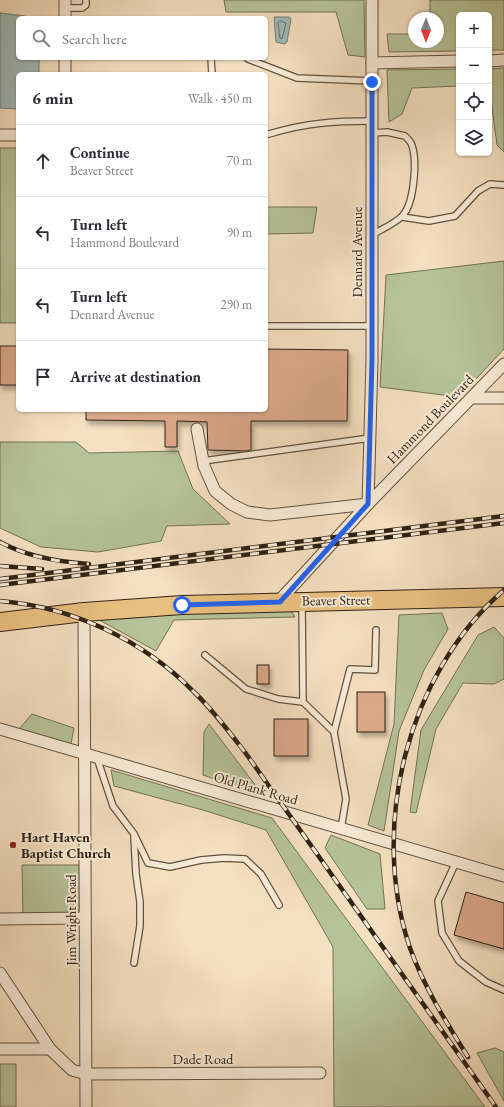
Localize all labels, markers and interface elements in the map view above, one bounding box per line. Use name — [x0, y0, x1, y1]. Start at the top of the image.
north arrow — [408, 12, 444, 48]
map controls — [456, 12, 492, 156]
button: + — [456, 12, 492, 48]
search box — [16, 16, 268, 60]
icon: search — [30, 27, 52, 49]
text: Search here — [62, 29, 127, 48]
button: − — [456, 48, 492, 84]
route end — [363, 73, 381, 91]
button: locate — [456, 84, 492, 120]
text: 6 min — [32, 87, 73, 109]
text: Walk · 450 m — [188, 90, 252, 107]
button: layers — [456, 120, 492, 156]
text: Continue — [70, 143, 130, 162]
icon: ahead — [32, 150, 54, 172]
text: 70 m — [227, 152, 252, 169]
text: Beaver Street — [70, 162, 134, 179]
street label: Dennard Avenue — [348, 206, 366, 298]
text: Turn left — [70, 215, 127, 234]
icon: left — [32, 222, 54, 244]
text: 90 m — [227, 224, 252, 241]
text: Hammond Boulevard — [70, 234, 179, 251]
text: Turn left — [70, 287, 127, 306]
icon: left — [32, 294, 54, 316]
text: 290 m — [221, 296, 252, 313]
text: Dennard Avenue — [70, 306, 155, 323]
icon: arrive — [32, 366, 54, 388]
text: Arrive at destination — [70, 367, 201, 386]
street label: Hammond Boulevard — [383, 370, 478, 468]
street label: Beaver Street — [302, 590, 371, 610]
route start — [173, 596, 191, 614]
street label: Old Plank Road — [212, 767, 301, 809]
place label: Hart Haven Baptist Church — [21, 828, 111, 862]
marker: Hart Haven Baptist Church — [8, 840, 18, 850]
street label: Jim Wright Road — [62, 873, 80, 967]
street label: Dade Road — [173, 1050, 234, 1068]

